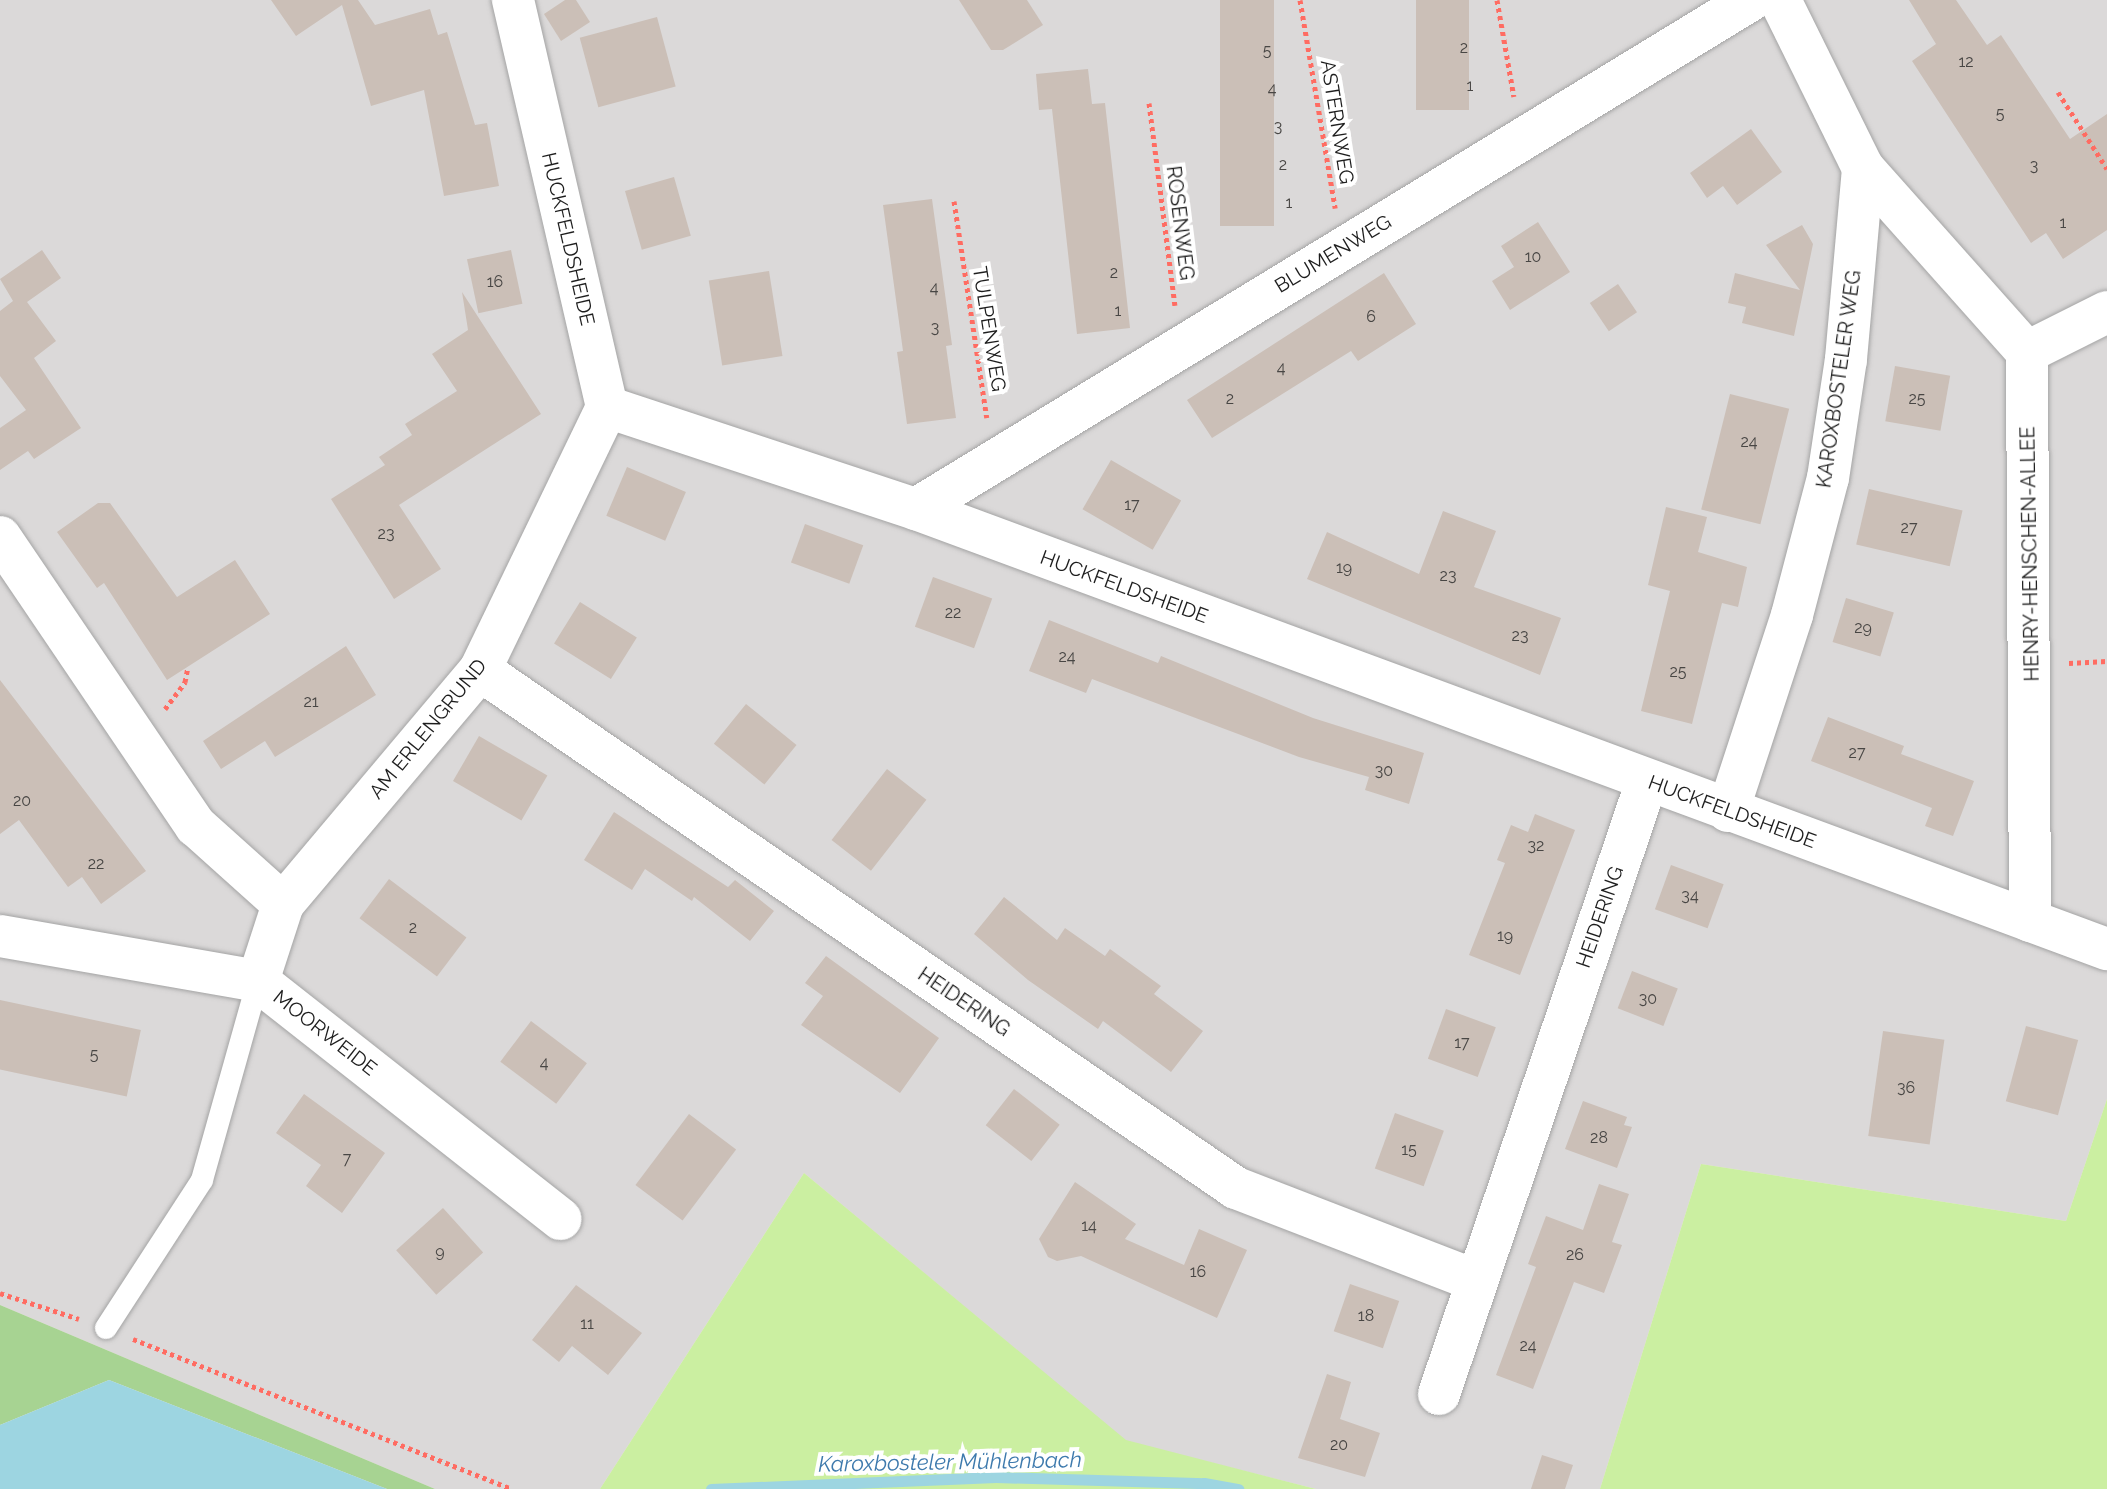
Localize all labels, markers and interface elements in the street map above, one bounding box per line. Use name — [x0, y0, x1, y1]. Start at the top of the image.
house number: 2 — [1460, 38, 1468, 58]
house number: 5 — [1263, 41, 1271, 61]
house number: 12 — [1958, 52, 1974, 72]
street label: ASTERNWEG — [1315, 58, 1359, 186]
house number: 1 — [1467, 76, 1473, 96]
house number: 4 — [1268, 79, 1276, 99]
house number: 5 — [1996, 104, 2004, 124]
house number: 3 — [1274, 117, 1282, 137]
street label: HUCKFELDSHEIDE — [536, 150, 600, 328]
house number: 2 — [1279, 155, 1287, 175]
house number: 3 — [2030, 156, 2038, 176]
street label: ROSENWEG — [1161, 164, 1199, 282]
house number: 1 — [1286, 193, 1292, 213]
street label: BLUMENWEG — [1270, 210, 1396, 298]
house number: 1 — [2060, 213, 2066, 233]
house number: 10 — [1525, 247, 1541, 267]
house number: 2 — [1110, 263, 1118, 283]
street label: TULPENWEG — [967, 265, 1011, 393]
street label: KAROXBOSTELER WEG — [1812, 268, 1866, 490]
house number: 16 — [487, 272, 503, 292]
house number: 4 — [930, 278, 938, 298]
house number: 1 — [1115, 301, 1121, 321]
house number: 6 — [1366, 307, 1376, 327]
house number: 3 — [931, 318, 939, 338]
house number: 4 — [1277, 358, 1285, 378]
house number: 2 — [1226, 389, 1234, 409]
house number: 25 — [1908, 389, 1926, 409]
street label: HENRY-HENSCHEN-ALLEE — [2016, 426, 2044, 682]
house number: 24 — [1740, 432, 1758, 452]
house number: 17 — [1124, 495, 1140, 515]
house number: 27 — [1901, 518, 1917, 538]
house number: 23 — [378, 524, 394, 544]
street label: HUCKFELDSHEIDE — [1037, 545, 1211, 629]
house number: 19 — [1336, 558, 1352, 578]
house number: 23 — [1440, 566, 1456, 586]
house number: 22 — [945, 603, 961, 623]
house number: 29 — [1854, 618, 1872, 638]
house number: 23 — [1512, 626, 1528, 646]
house number: 24 — [1058, 647, 1076, 667]
street label: AM ERLENGRUND — [364, 654, 492, 804]
house number: 25 — [1669, 662, 1687, 682]
house number: 21 — [303, 692, 319, 712]
house number: 27 — [1849, 743, 1865, 763]
house number: 30 — [1375, 761, 1393, 781]
street label: HUCKFELDSHEIDE — [1645, 770, 1819, 854]
house number: 20 — [13, 791, 31, 811]
house number: 32 — [1528, 836, 1544, 856]
house number: 22 — [88, 854, 104, 874]
street label: HEIDERING — [1571, 863, 1629, 971]
house number: 34 — [1681, 886, 1699, 906]
house number: 2 — [409, 918, 417, 938]
house number: 19 — [1497, 926, 1513, 946]
street label: HEIDERING — [913, 962, 1015, 1042]
street label: MOORWEIDE — [268, 985, 382, 1081]
house number: 30 — [1639, 989, 1657, 1009]
house number: 17 — [1454, 1033, 1470, 1053]
house number: 5 — [90, 1045, 98, 1065]
house number: 4 — [540, 1053, 548, 1073]
house number: 36 — [1897, 1078, 1915, 1098]
house number: 28 — [1590, 1128, 1608, 1148]
house number: 15 — [1401, 1140, 1417, 1160]
house number: 7 — [343, 1149, 351, 1169]
house number: 14 — [1081, 1216, 1097, 1236]
house number: 9 — [435, 1242, 445, 1262]
house number: 26 — [1566, 1245, 1584, 1265]
house number: 16 — [1190, 1262, 1206, 1282]
house number: 18 — [1358, 1306, 1374, 1326]
house number: 11 — [580, 1314, 594, 1334]
house number: 24 — [1519, 1336, 1537, 1356]
house number: 20 — [1330, 1435, 1348, 1455]
water label: Karoxbosteler Mühlenbach — [818, 1446, 1082, 1478]

